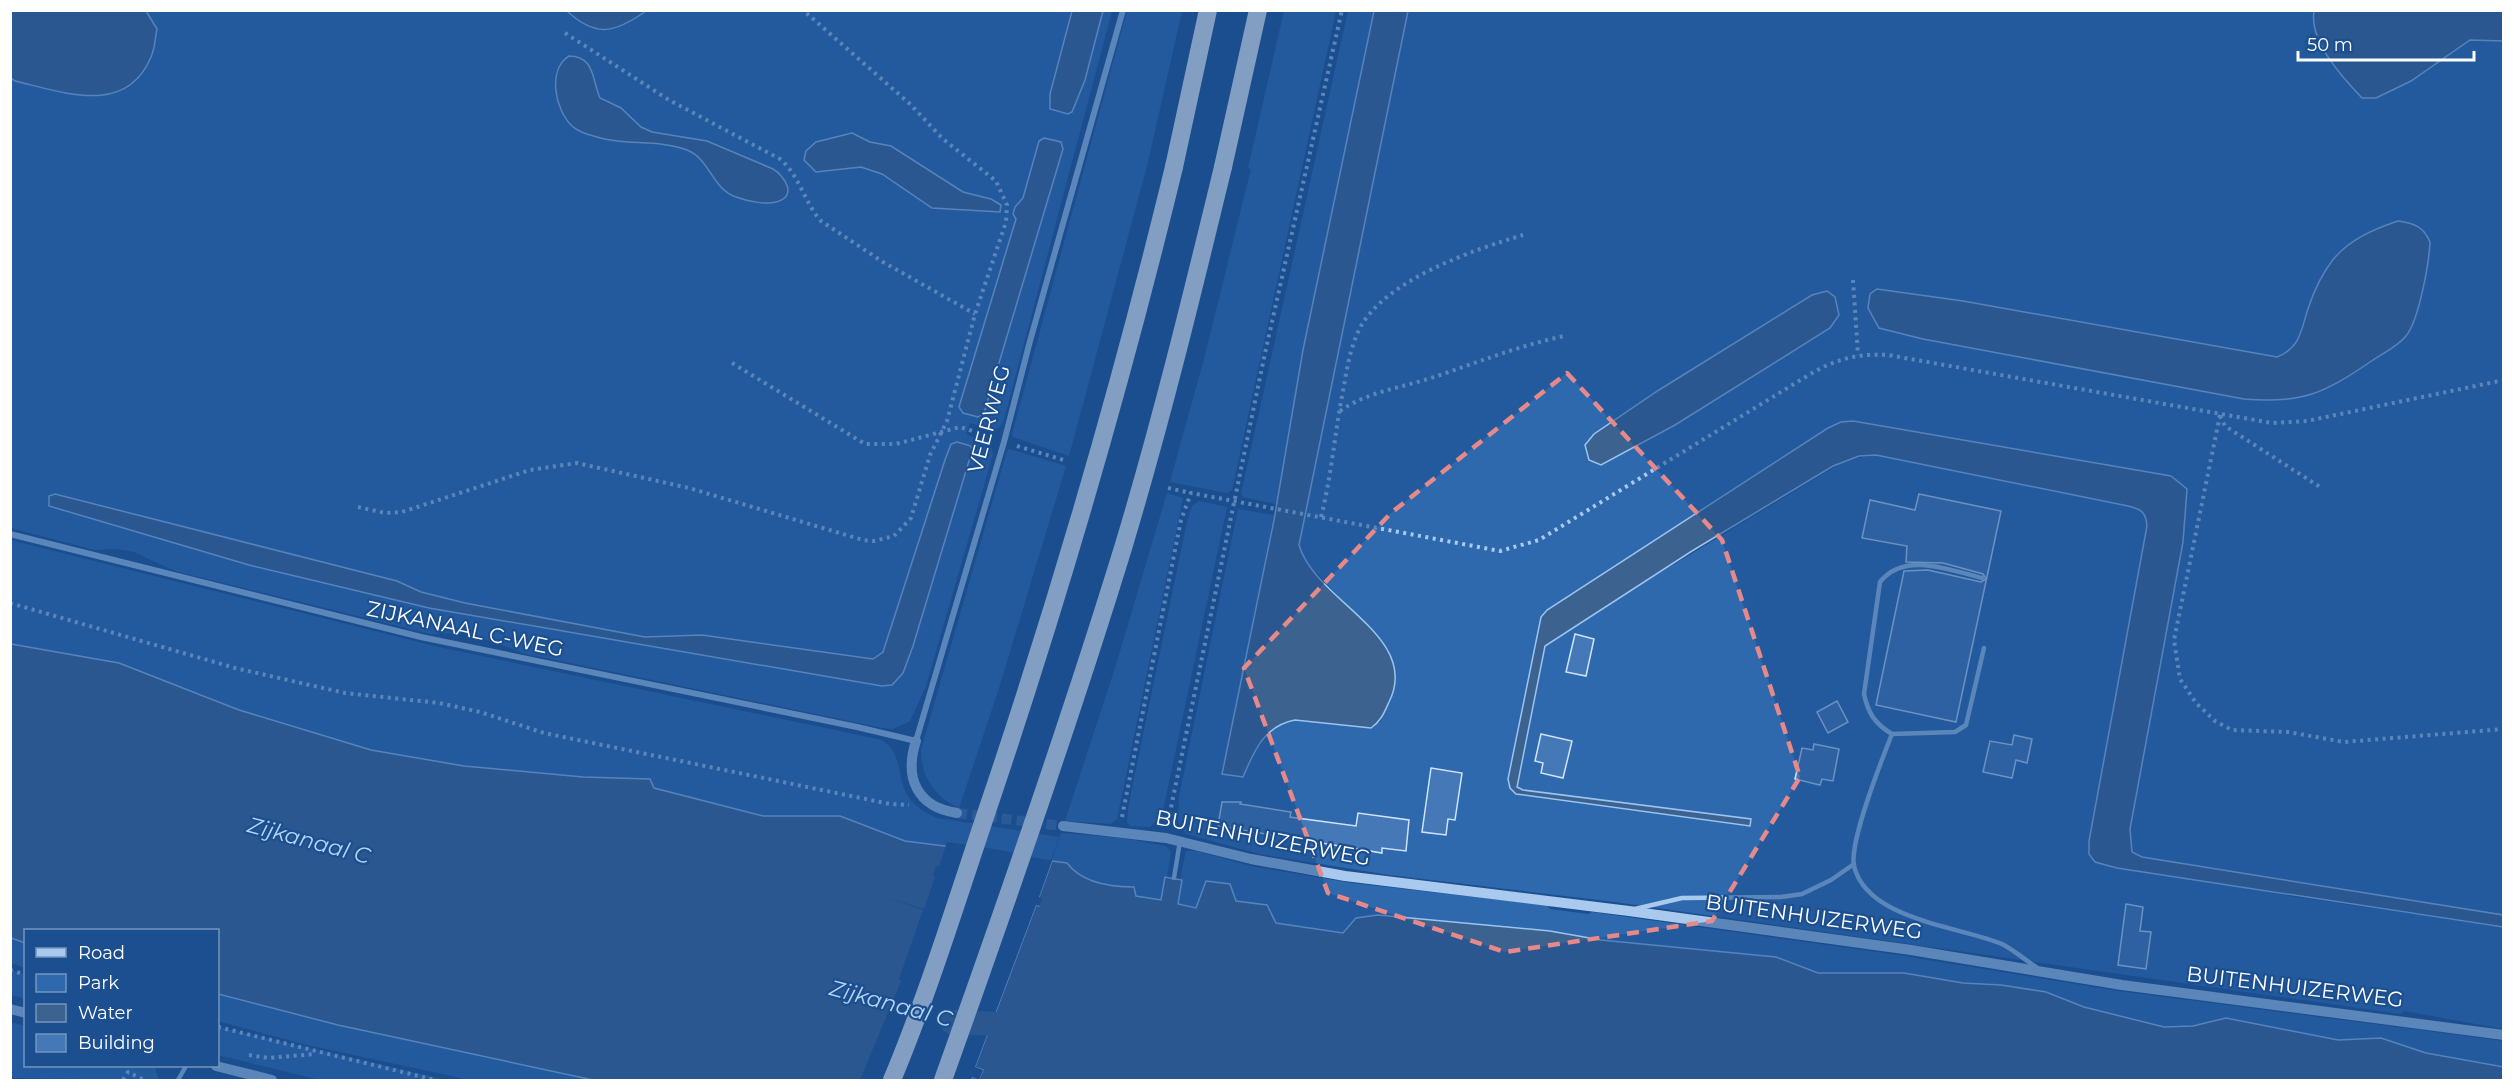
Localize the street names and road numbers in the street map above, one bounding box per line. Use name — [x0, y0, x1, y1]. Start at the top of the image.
street label: VEERWEG — [962, 362, 1015, 476]
street label: ZIJKANAAL C-WEG — [364, 595, 566, 662]
street label: BUITENHUIZERWEG — [1154, 804, 1373, 871]
street label: BUITENHUIZERWEG — [1704, 889, 1924, 944]
street label: BUITENHUIZERWEG — [2185, 961, 2405, 1012]

